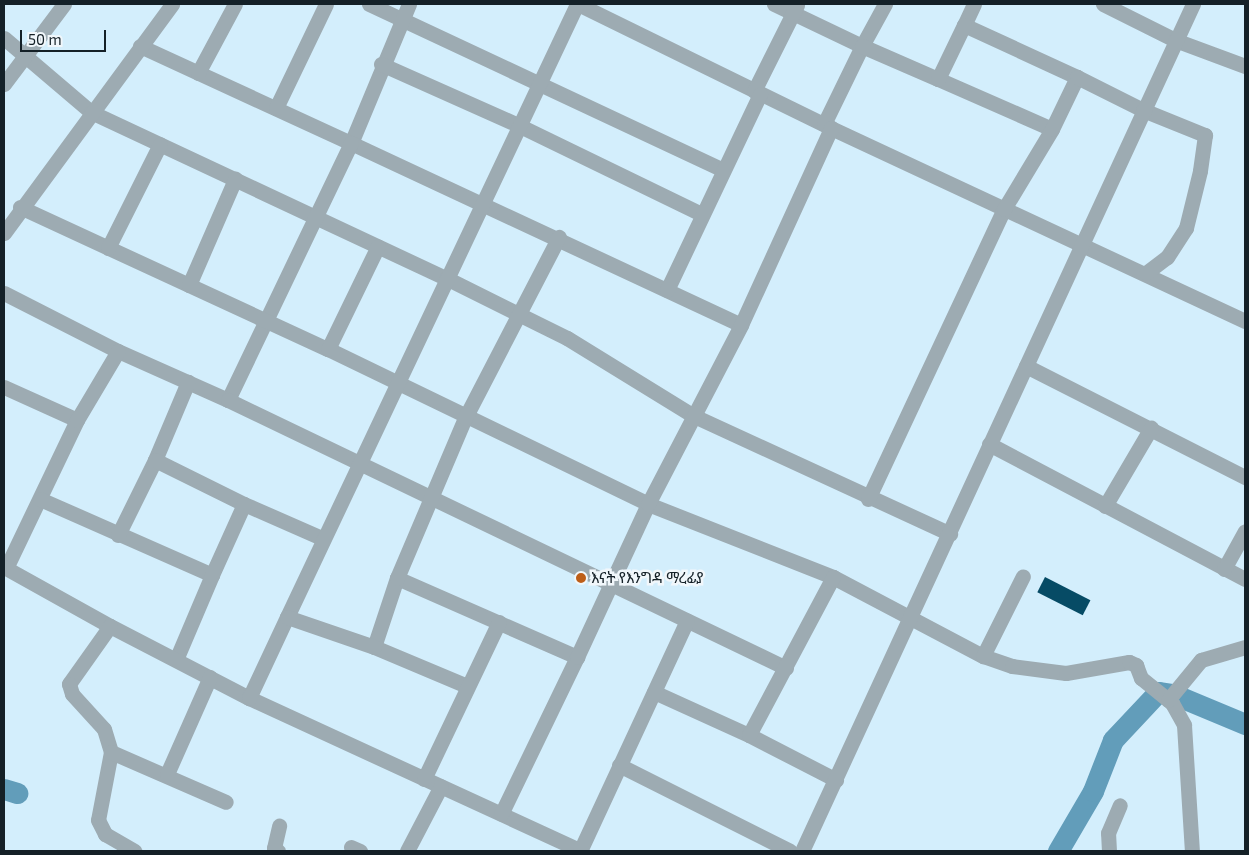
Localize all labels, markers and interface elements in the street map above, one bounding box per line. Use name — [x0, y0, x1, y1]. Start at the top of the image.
scale bar — [22, 20, 109, 52]
text: 50 m — [28, 30, 62, 48]
place label: እናት የእንግዳ ማረፊያ — [591, 569, 703, 587]
marker: እናት የእንግዳ ማረፊያ — [575, 572, 587, 584]

